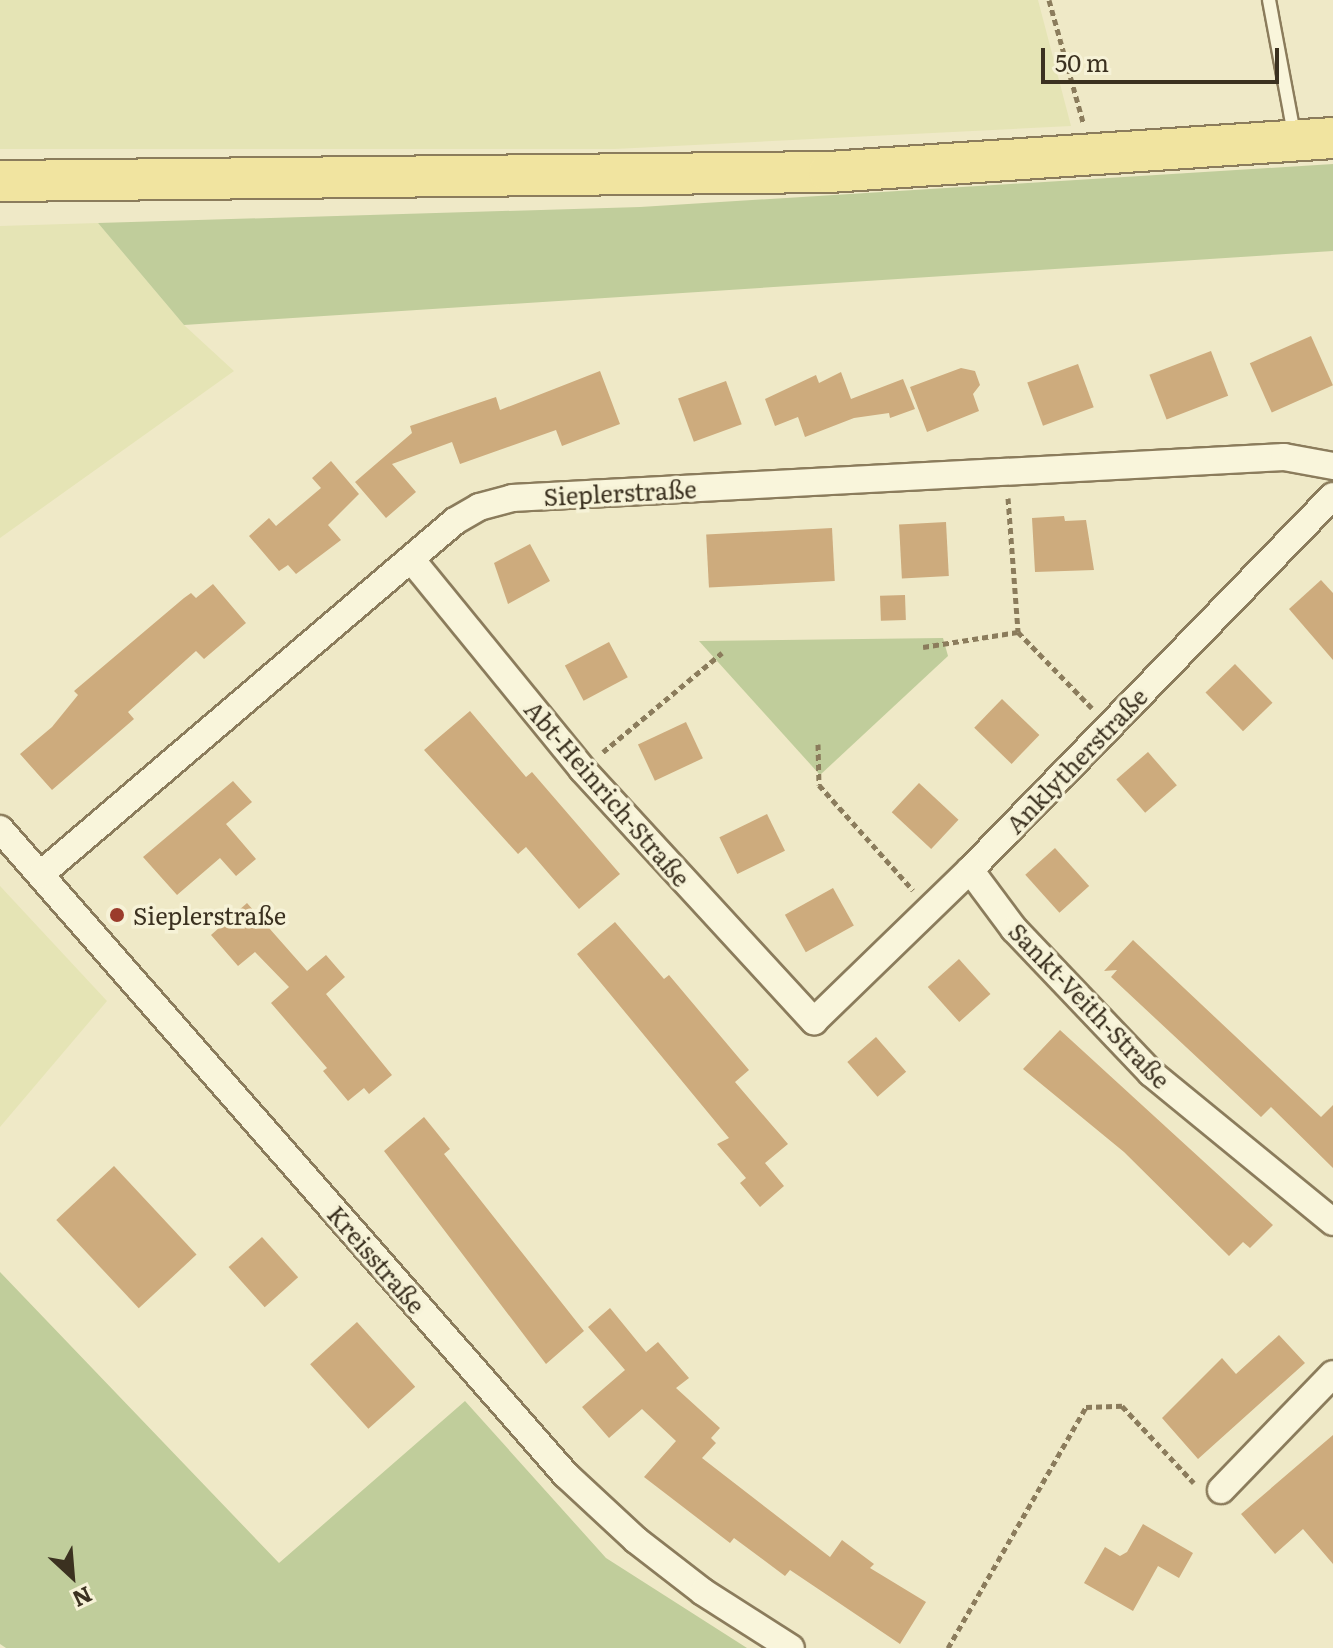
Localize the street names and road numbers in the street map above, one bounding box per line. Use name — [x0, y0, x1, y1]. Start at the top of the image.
street label: Sieplerstraße — [543, 474, 697, 510]
street label: Anklytherstraße — [999, 681, 1153, 839]
street label: Abt-Heinrich-Straße — [519, 694, 697, 892]
street label: Sankt-Veith-Straße — [1004, 916, 1176, 1094]
street label: Kreisstraße — [322, 1199, 432, 1319]

